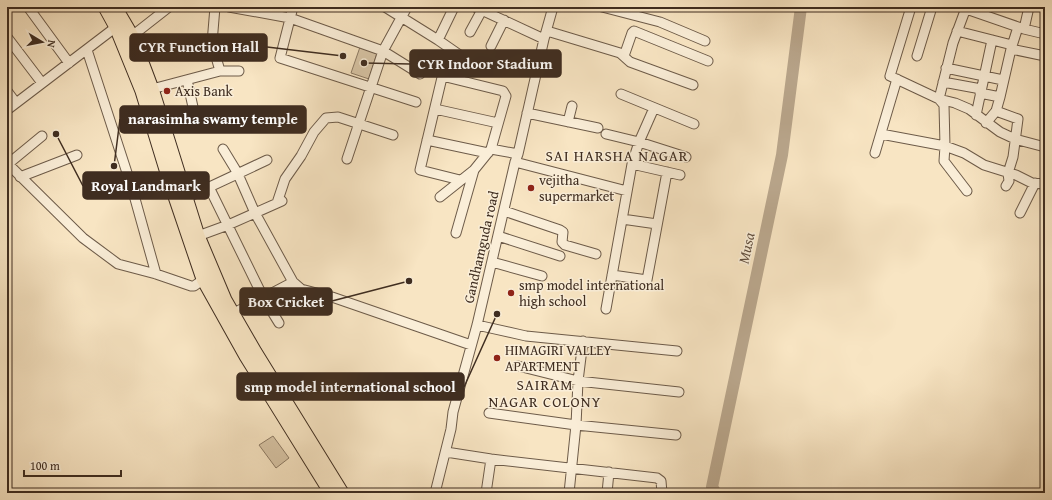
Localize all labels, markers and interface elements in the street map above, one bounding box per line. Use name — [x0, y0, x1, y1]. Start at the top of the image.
north arrow — [22, 22, 62, 62]
callout: CYR Function Hall — [130, 34, 267, 61]
text: CYR Function Hall — [139, 36, 260, 57]
text: N — [43, 39, 60, 49]
callout: CYR Indoor Stadium — [410, 50, 561, 77]
text: CYR Indoor Stadium — [418, 53, 553, 74]
place label: Axis Bank — [175, 81, 234, 101]
marker: Axis Bank — [162, 86, 172, 96]
callout: narasimha swamy temple — [120, 106, 306, 133]
text: narasimha swamy temple — [128, 108, 298, 129]
district label: SAI HARSHA NAGAR — [546, 145, 688, 166]
place label: vejitha supermarket — [539, 170, 614, 206]
callout: Royal Landmark — [83, 172, 209, 199]
text: Royal Landmark — [91, 175, 201, 196]
marker: vejitha supermarket — [526, 183, 536, 193]
street label: Gandhamguda road — [458, 188, 504, 305]
water label: Musa — [732, 230, 760, 265]
place label: smp model international high school — [519, 275, 664, 311]
callout: Box Cricket — [240, 288, 332, 315]
marker: smp model international high school — [506, 288, 516, 298]
text: Box Cricket — [248, 291, 324, 312]
place label: HIMAGIRI VALLEY APARTMENT — [505, 340, 612, 376]
marker: HIMAGIRI VALLEY APARTMENT — [492, 353, 502, 363]
callout: smp model international school — [237, 373, 464, 400]
district label: SAIRAM NAGAR COLONY — [488, 374, 602, 412]
text: smp model international school — [244, 376, 456, 397]
scale bar — [24, 452, 121, 478]
text: 100 m — [30, 457, 60, 474]

